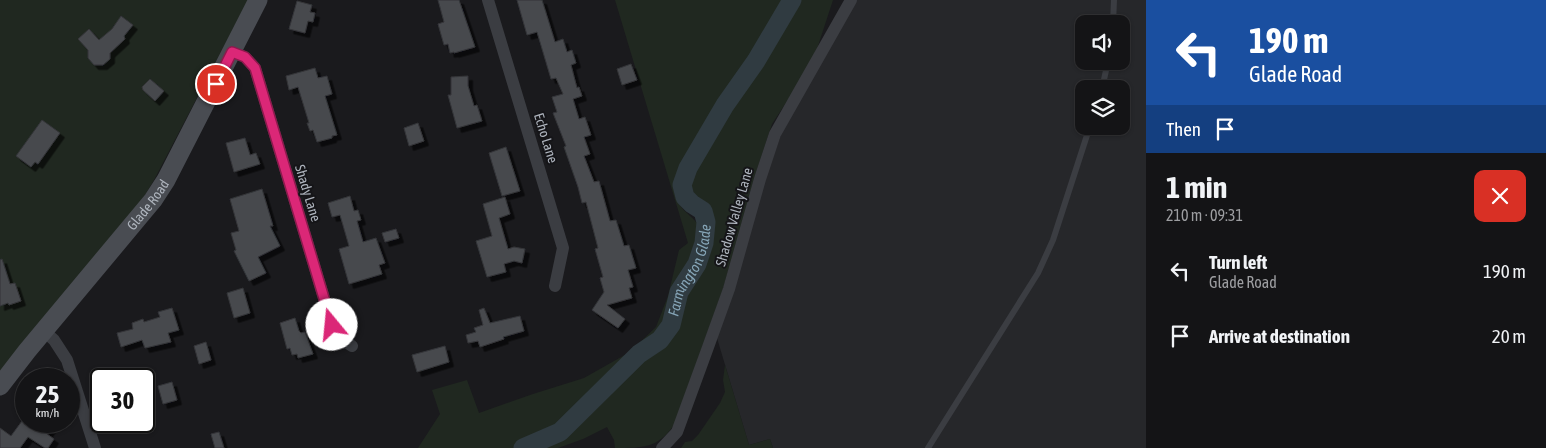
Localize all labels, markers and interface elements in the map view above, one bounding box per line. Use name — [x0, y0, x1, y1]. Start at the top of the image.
map controls — [1075, 15, 1130, 135]
button: sound — [1075, 15, 1130, 70]
icon: left — [1166, 20, 1231, 85]
text: 190 m — [1249, 20, 1328, 60]
text: Glade Road — [1249, 61, 1342, 87]
pin — [195, 63, 237, 105]
icon: arrive — [202, 70, 230, 98]
button: layers — [1075, 80, 1130, 135]
street label: Echo Lane — [531, 111, 561, 165]
icon: arrive — [1211, 115, 1239, 143]
text: Then — [1166, 118, 1201, 140]
street label: Shady Lane — [292, 163, 324, 223]
street label: Shadow Valley Lane — [712, 166, 756, 268]
text: 1 min — [1166, 170, 1227, 204]
button: close — [1474, 170, 1526, 222]
street label: Glade Road — [123, 177, 172, 233]
text: 210 m · 09:31 — [1166, 206, 1243, 224]
water label: Farmington Glade — [664, 223, 714, 318]
text: Turn left — [1209, 251, 1267, 273]
icon: left — [1166, 257, 1194, 285]
text: 190 m — [1483, 260, 1526, 282]
text: Glade Road — [1209, 273, 1277, 291]
position arrow — [305, 298, 357, 350]
icon: arrive — [1166, 322, 1194, 350]
text: Arrive at destination — [1209, 325, 1350, 347]
text: 20 m — [1492, 325, 1526, 347]
speed limit sign: 30 — [90, 368, 155, 433]
text: 25 — [36, 380, 59, 408]
text: km/h — [36, 406, 59, 420]

